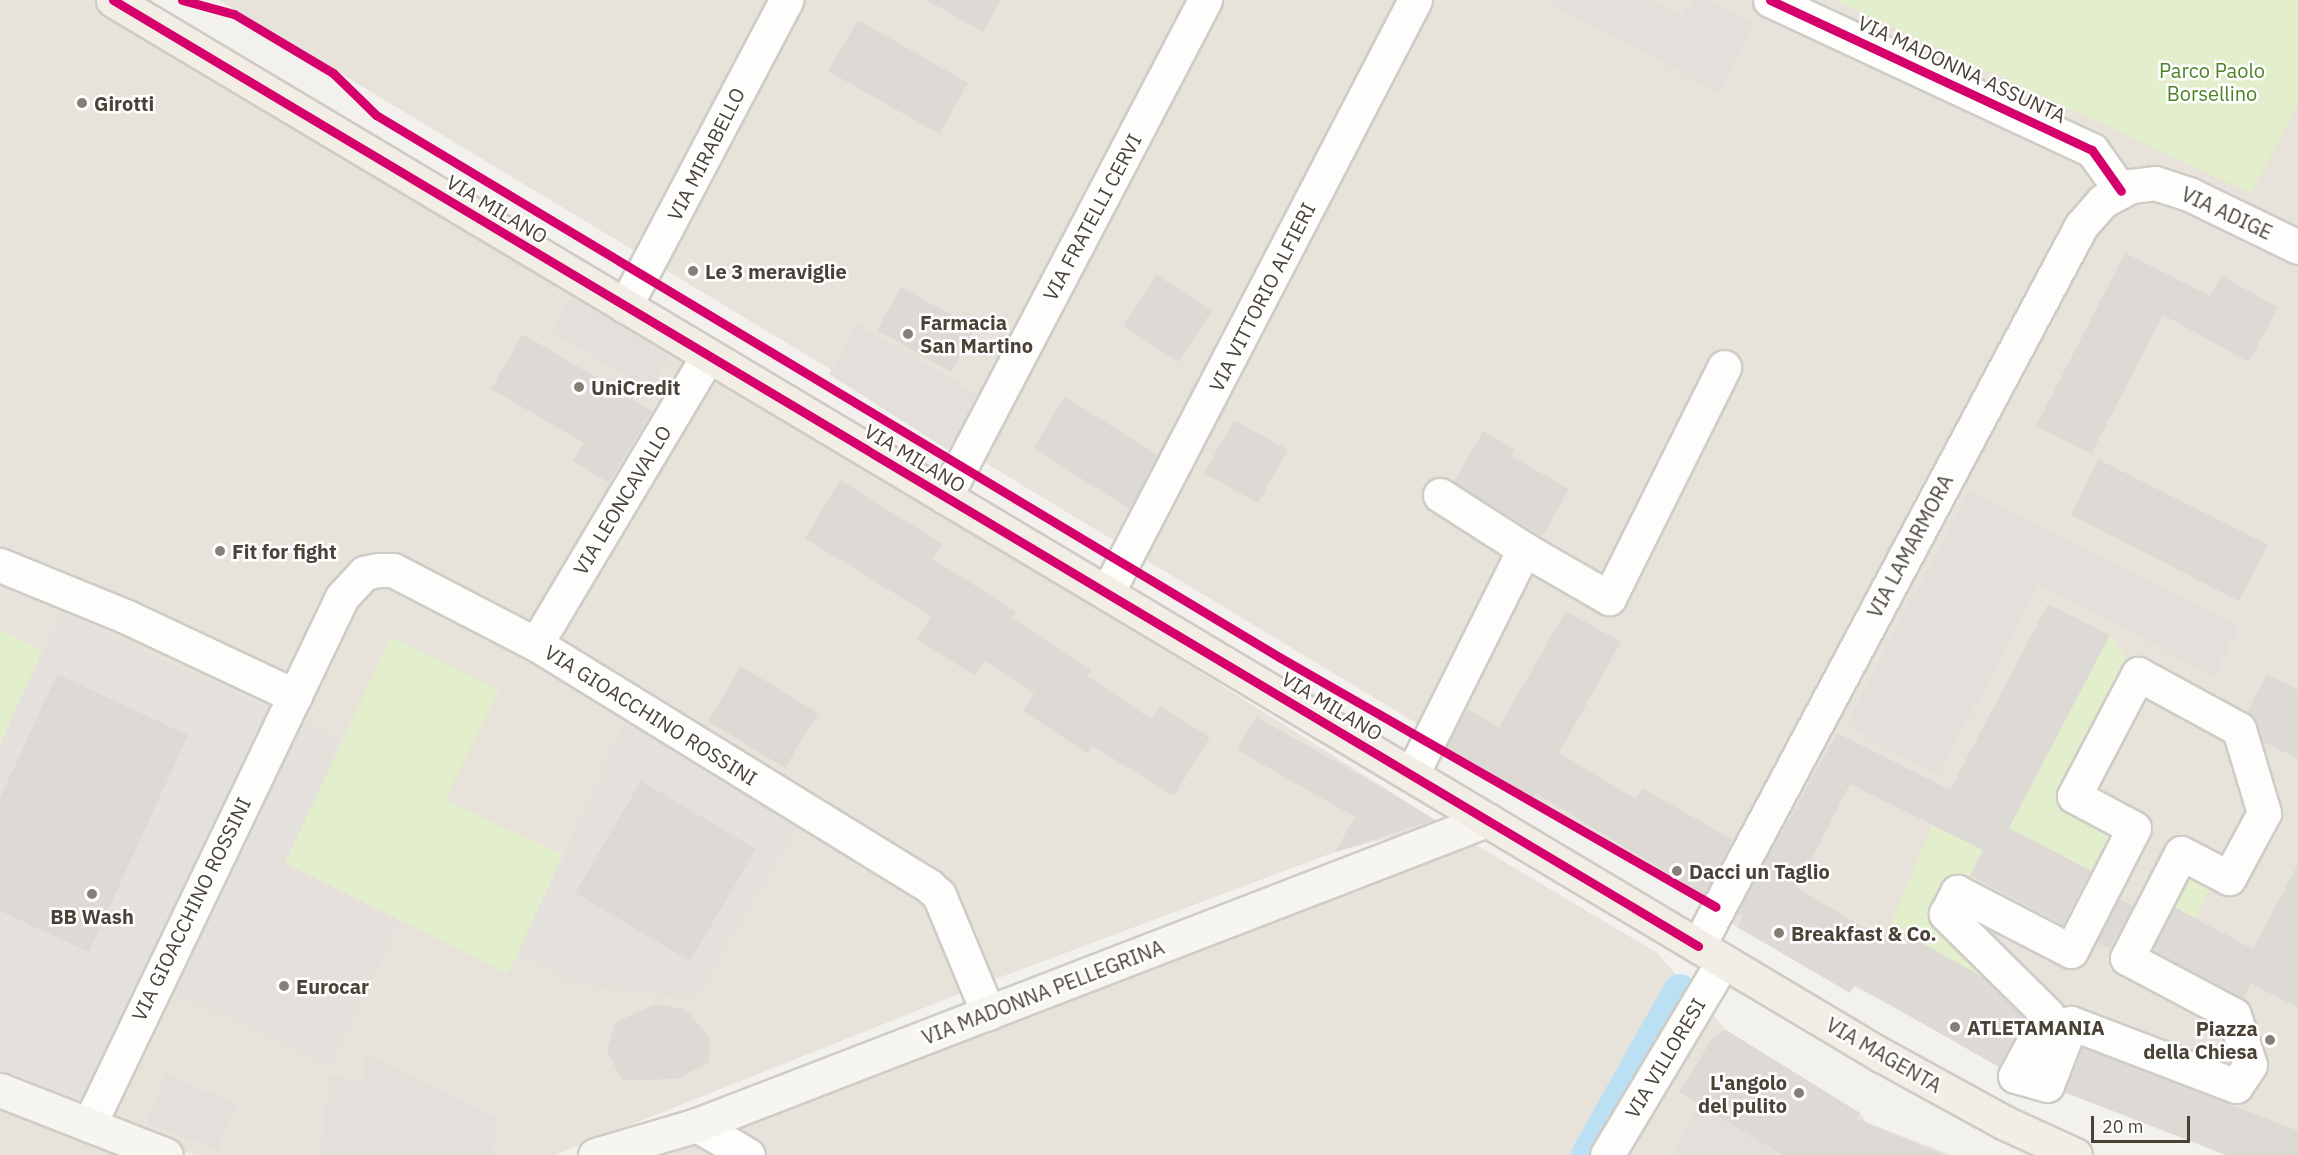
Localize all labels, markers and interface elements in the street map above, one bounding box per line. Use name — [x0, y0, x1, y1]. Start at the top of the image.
street label: VIA MADONNA ASSUNTA — [1854, 10, 2070, 128]
park label: Parco Paolo Borsellino — [2159, 59, 2265, 106]
street label: VIA MIRABELLO — [662, 84, 750, 224]
place label: Girotti — [94, 91, 154, 115]
marker: Girotti — [75, 96, 89, 110]
street label: VIA FRATELLI CERVI — [1038, 129, 1146, 305]
street label: VIA MILANO — [442, 169, 552, 249]
street label: VIA ADIGE — [2178, 182, 2276, 244]
street label: VIA VITTORIO ALFIERI — [1204, 198, 1320, 396]
place label: Le 3 meraviglie — [705, 259, 847, 283]
marker: Le 3 meraviglie — [686, 264, 700, 278]
place label: Farmacia San Martino — [920, 310, 1033, 357]
marker: Farmacia San Martino — [901, 327, 915, 341]
place label: UniCredit — [591, 375, 680, 399]
marker: UniCredit — [572, 380, 586, 394]
street label: VIA MILANO — [860, 418, 970, 498]
street label: VIA LEONCAVALLO — [568, 421, 676, 579]
street label: VIA LAMARMORA — [1862, 470, 1958, 622]
place label: Fit for fight — [232, 539, 337, 563]
marker: Fit for fight — [213, 544, 227, 558]
street label: VIA GIOACCHINO ROSSINI — [540, 640, 762, 790]
street label: VIA MILANO — [1277, 666, 1387, 746]
street label: VIA GIOACCHINO ROSSINI — [126, 793, 256, 1025]
place label: Dacci un Taglio — [1689, 859, 1830, 883]
marker: Dacci un Taglio — [1670, 864, 1684, 878]
marker: BB Wash — [85, 887, 99, 901]
place label: BB Wash — [50, 904, 134, 928]
place label: Breakfast & Co. — [1791, 921, 1937, 945]
marker: Breakfast & Co. — [1772, 926, 1786, 940]
street label: VIA MADONNA PELLEGRINA — [919, 935, 1167, 1049]
place label: Eurocar — [296, 974, 369, 998]
marker: Eurocar — [277, 979, 291, 993]
street label: VIA VILLORESI — [1620, 994, 1710, 1122]
street label: VIA MAGENTA — [1822, 1012, 1946, 1098]
place label: ATLETAMANIA — [1967, 1015, 2105, 1039]
place label: Piazza della Chiesa — [2143, 1016, 2258, 1063]
marker: ATLETAMANIA — [1948, 1020, 1962, 1034]
marker: Piazza della Chiesa — [2263, 1033, 2277, 1047]
place label: L'angolo del pulito — [1698, 1070, 1787, 1117]
marker: L'angolo del pulito — [1792, 1086, 1806, 1100]
scale bar — [2094, 1104, 2193, 1142]
text: 20 m — [2102, 1115, 2144, 1138]

